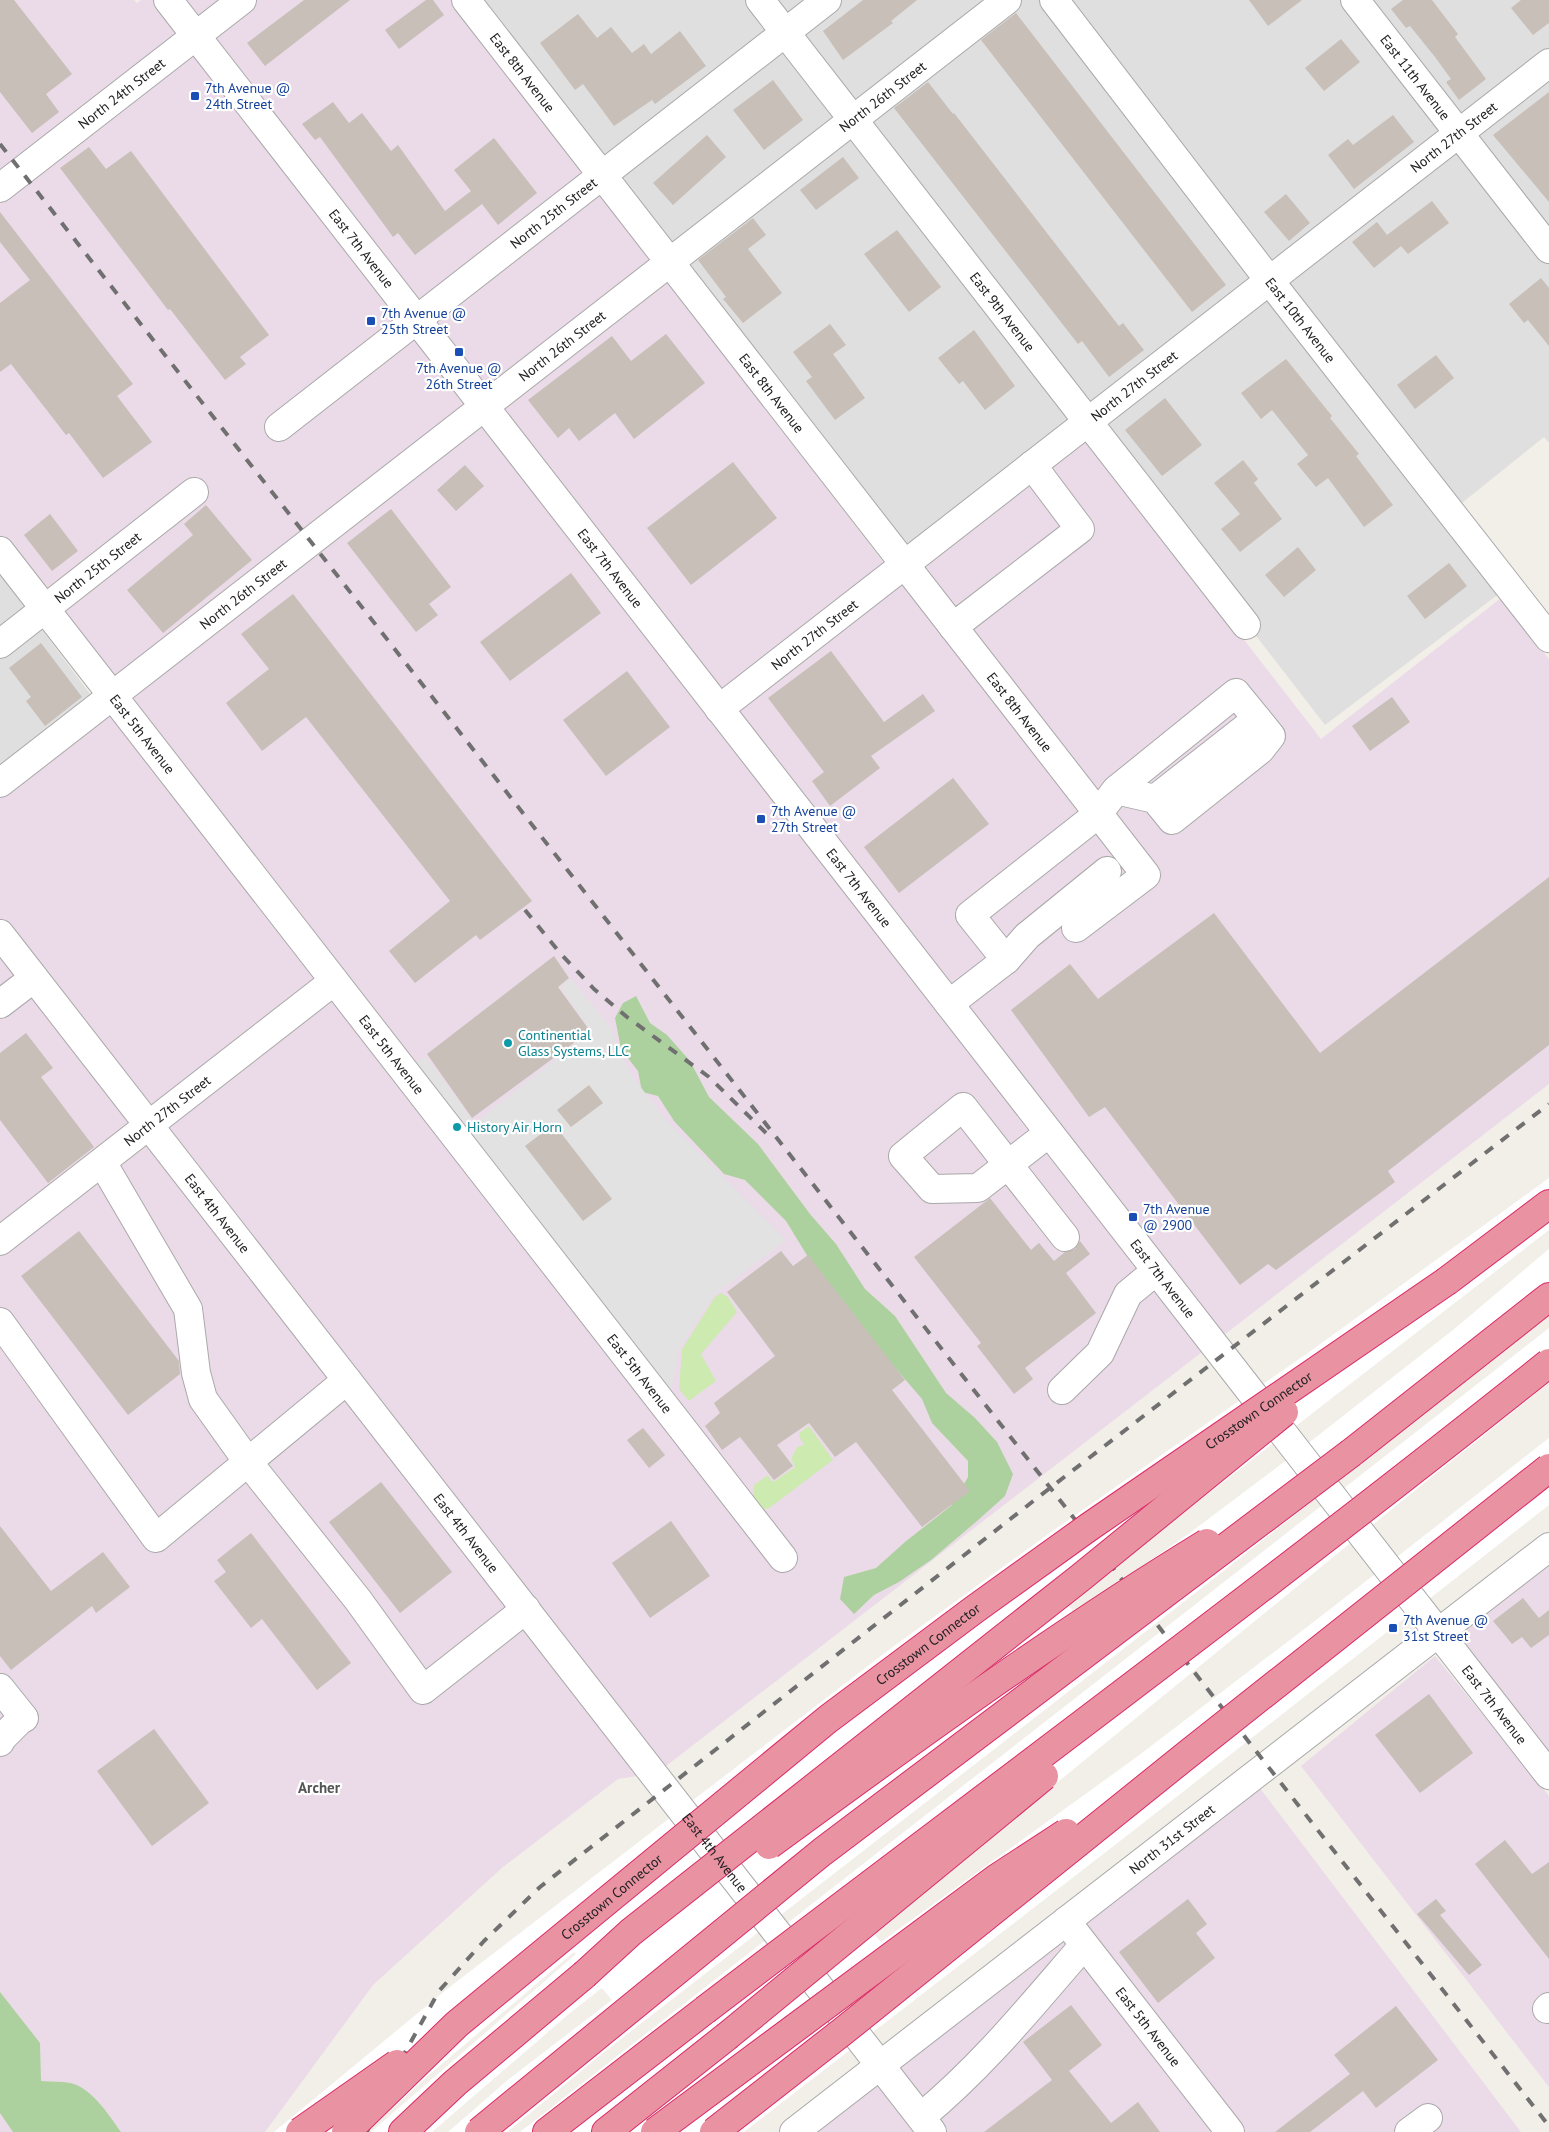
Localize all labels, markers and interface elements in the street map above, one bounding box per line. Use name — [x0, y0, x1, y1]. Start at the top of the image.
street label: East 8th Avenue — [486, 29, 559, 116]
street label: East 11th Avenue — [1376, 31, 1454, 124]
street label: North 24th Street — [74, 54, 169, 133]
street label: North 26th Street — [835, 57, 930, 136]
place label: 7th Avenue @ 24th Street — [205, 79, 290, 113]
marker: 7th Avenue @ 24th Street — [189, 90, 201, 102]
street label: North 27th Street — [1407, 98, 1501, 177]
street label: North 25th Street — [506, 173, 601, 253]
street label: East 7th Avenue — [325, 205, 398, 292]
street label: East 9th Avenue — [966, 268, 1039, 355]
street label: East 10th Avenue — [1261, 274, 1339, 367]
place label: 7th Avenue @ 25th Street — [381, 304, 466, 338]
street label: North 26th Street — [515, 306, 609, 385]
marker: 7th Avenue @ 25th Street — [365, 315, 377, 327]
marker: 7th Avenue @ 26th Street — [453, 346, 465, 358]
street label: North 27th Street — [1087, 346, 1181, 425]
street label: East 8th Avenue — [735, 350, 808, 437]
place label: 7th Avenue @ 26th Street — [416, 359, 502, 393]
street label: East 7th Avenue — [574, 525, 647, 612]
street label: North 25th Street — [51, 528, 145, 607]
street label: North 26th Street — [196, 554, 291, 633]
street label: North 27th Street — [767, 595, 862, 674]
street label: East 8th Avenue — [983, 669, 1056, 756]
street label: East 5th Avenue — [106, 691, 179, 778]
place label: 7th Avenue @ 27th Street — [771, 802, 856, 836]
marker: 7th Avenue @ 27th Street — [755, 813, 767, 825]
street label: East 7th Avenue — [822, 845, 895, 931]
street label: East 5th Avenue — [355, 1011, 428, 1098]
place label: Continential Glass Systems, LLC — [518, 1026, 629, 1060]
marker: Continential Glass Systems, LLC — [502, 1037, 514, 1049]
street label: North 27th Street — [120, 1071, 215, 1150]
place label: History Air Horn — [467, 1118, 562, 1136]
marker: History Air Horn — [451, 1121, 463, 1133]
street label: East 4th Avenue — [181, 1170, 254, 1257]
place label: 7th Avenue @ 2900 — [1143, 1200, 1210, 1234]
marker: 7th Avenue @ 2900 — [1127, 1211, 1139, 1223]
street label: East 7th Avenue — [1126, 1235, 1199, 1322]
street label: East 5th Avenue — [603, 1330, 676, 1417]
street label: Crosstown Connector — [1202, 1367, 1316, 1454]
street label: East 4th Avenue — [429, 1490, 503, 1576]
street label: Crosstown Connector — [872, 1599, 984, 1689]
place label: 7th Avenue @ 31st Street — [1403, 1611, 1488, 1645]
marker: 7th Avenue @ 31st Street — [1387, 1622, 1399, 1634]
street label: East 7th Avenue — [1458, 1662, 1531, 1748]
district label: Archer — [298, 1778, 341, 1797]
street label: North 31st Street — [1125, 1800, 1219, 1878]
street label: East 4th Avenue — [678, 1809, 751, 1896]
street label: Crosstown Connector — [557, 1850, 666, 1944]
street label: East 5th Avenue — [1112, 1983, 1185, 2070]

